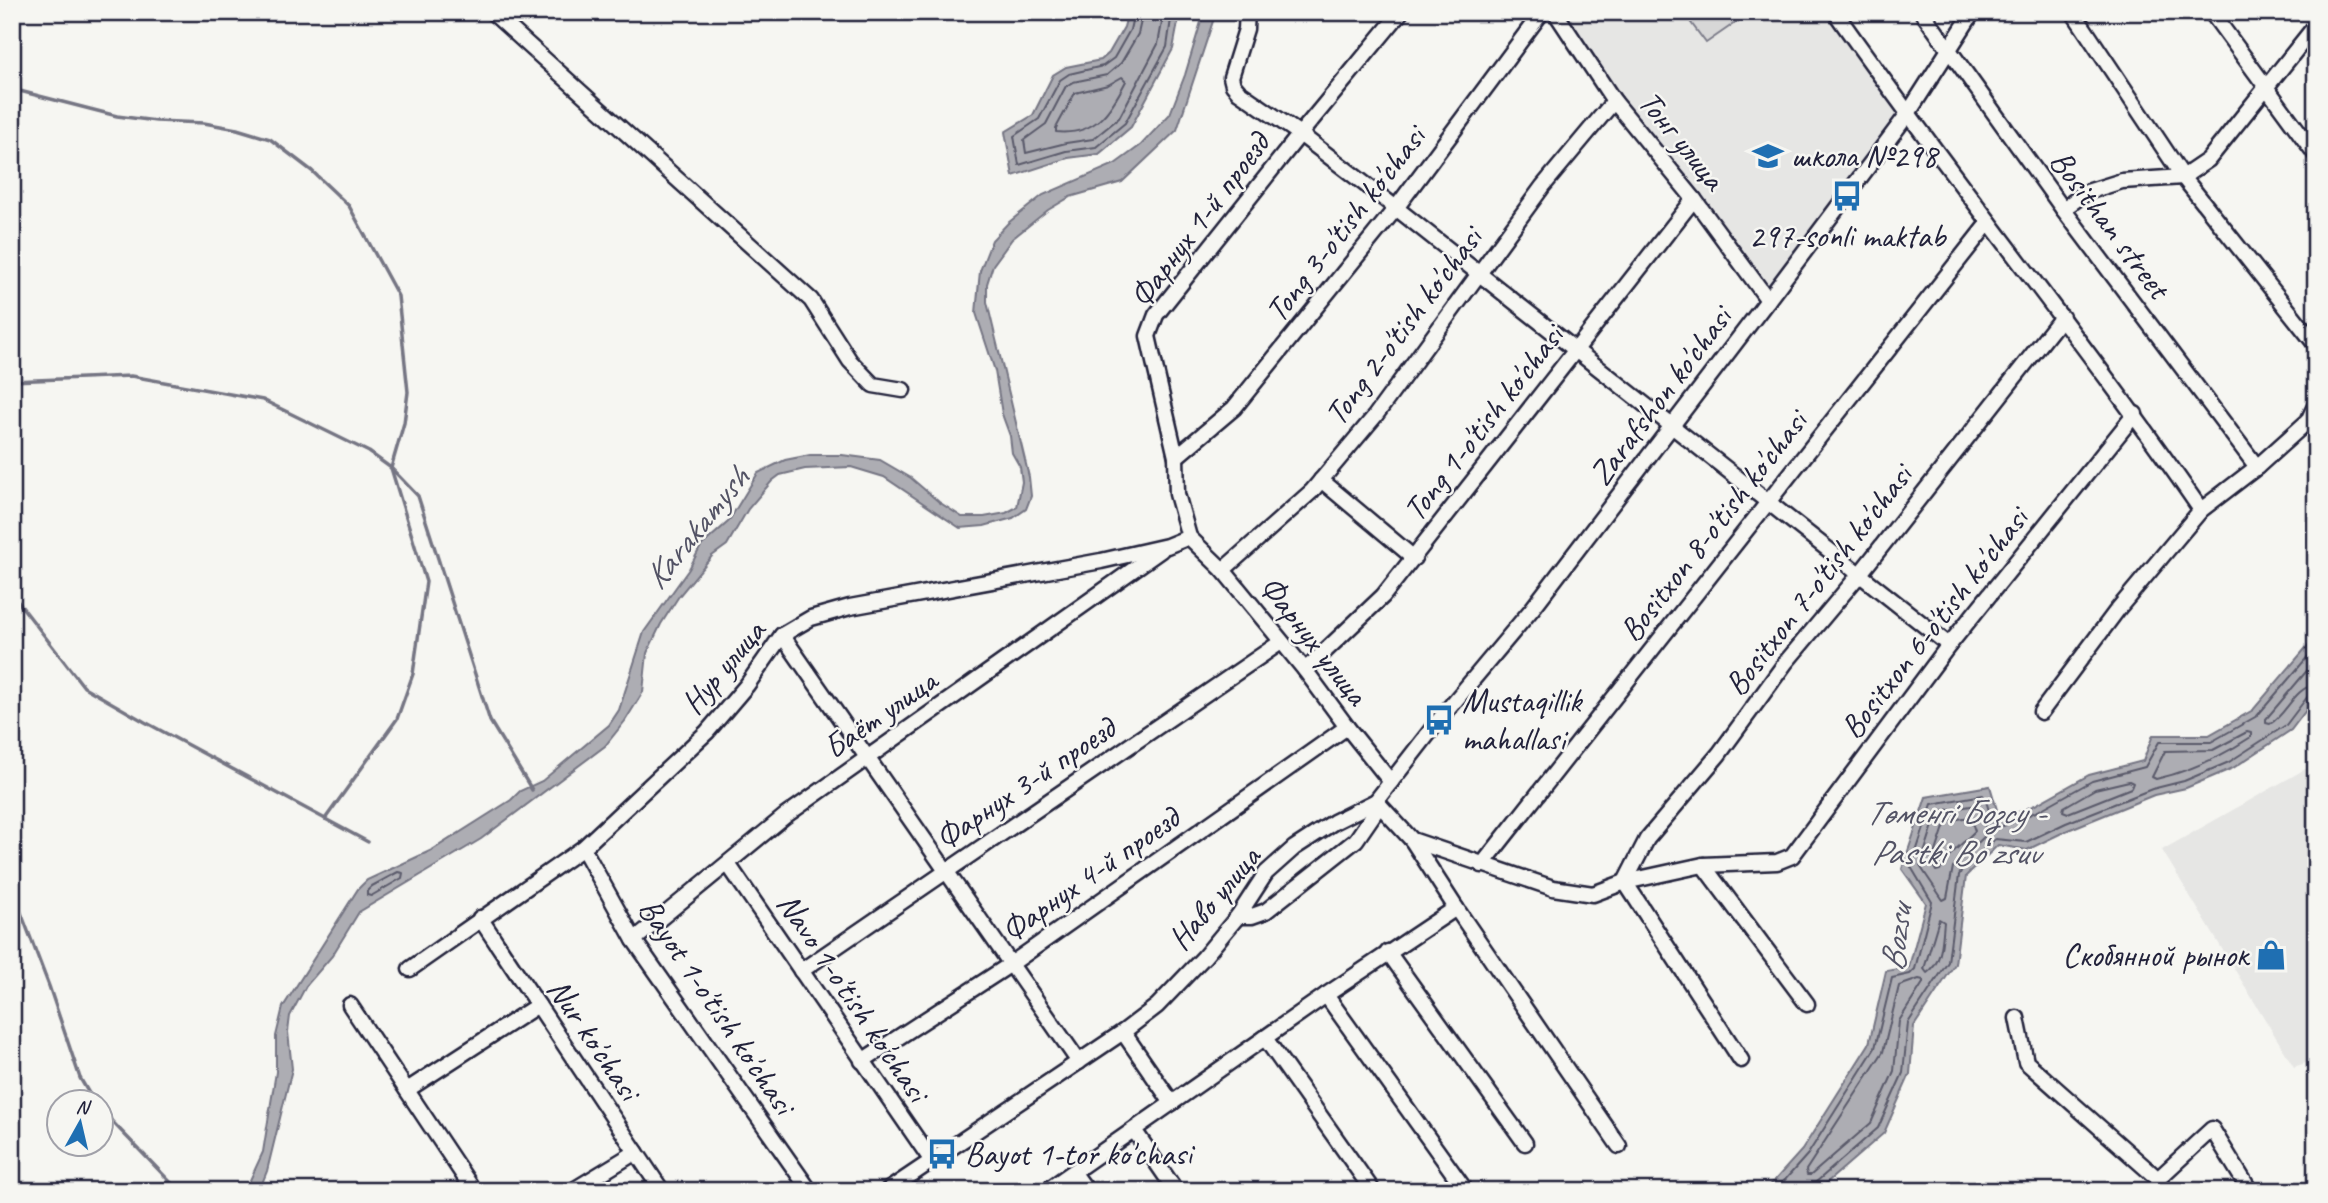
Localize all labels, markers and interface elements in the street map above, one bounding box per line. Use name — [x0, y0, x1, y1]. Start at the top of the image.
street label: Тонг улица — [1629, 82, 1736, 200]
street label: Tong 3-o'tish ko'chasi — [1255, 115, 1437, 330]
street label: Фарнух 1-й проезд — [1120, 122, 1280, 316]
place label: школа №298 — [1791, 135, 1940, 177]
school or university icon: школа №298 — [1751, 139, 1785, 173]
street label: Bosithan street — [2041, 142, 2181, 309]
bus stop icon: 297-sonli maktab — [1830, 179, 1864, 213]
place label: 297-sonli maktab — [1749, 215, 1947, 257]
street label: Tong 2-o'tish ko'chasi — [1315, 216, 1493, 433]
street label: Zarafshon ko'chasi — [1579, 295, 1743, 494]
street label: Tong 1-o'tish ko'chasi — [1393, 314, 1575, 529]
street label: Bositxon 8-o'tish ko'chasi — [1610, 399, 1819, 650]
street label: Bositxon 7-o'tish ko'chasi — [1715, 453, 1924, 704]
water label: Karakamysh — [633, 456, 760, 598]
street label: Bositxon 6-o'tish ko'chasi — [1831, 496, 2040, 747]
street label: Фарнух улица — [1250, 567, 1379, 715]
street label: Нур улица — [672, 609, 776, 723]
street label: Баёт улица — [815, 658, 947, 768]
place label: Mustaqillik mahallasi — [1462, 680, 1583, 760]
bus stop icon: Mustaqillik mahallasi — [1422, 703, 1456, 737]
street label: Фарнух 3-й проезд — [927, 705, 1126, 859]
water label: Төменгі Бозсу - Pastki Boʻzsuv — [1865, 790, 2048, 875]
street label: Фарнух 4-й проезд — [993, 795, 1190, 951]
street label: Наво улица — [1159, 836, 1271, 958]
street label: Navo 1-o'tish ko'chasi — [768, 885, 940, 1113]
street label: Bayot 1-o'tish ko'chasi — [629, 890, 807, 1125]
water label: Bozsu — [1870, 897, 1923, 974]
place label: Скобянной рынок — [2063, 934, 2251, 976]
shop icon: Скобянной рынок — [2254, 938, 2288, 972]
street label: Nur ko'chasi — [538, 970, 652, 1111]
north arrow — [46, 1088, 116, 1158]
text: N — [75, 1094, 93, 1120]
place label: Bayot 1-tor ko'chasi — [965, 1133, 1196, 1175]
bus stop icon: Bayot 1-tor ko'chasi — [925, 1137, 959, 1171]

